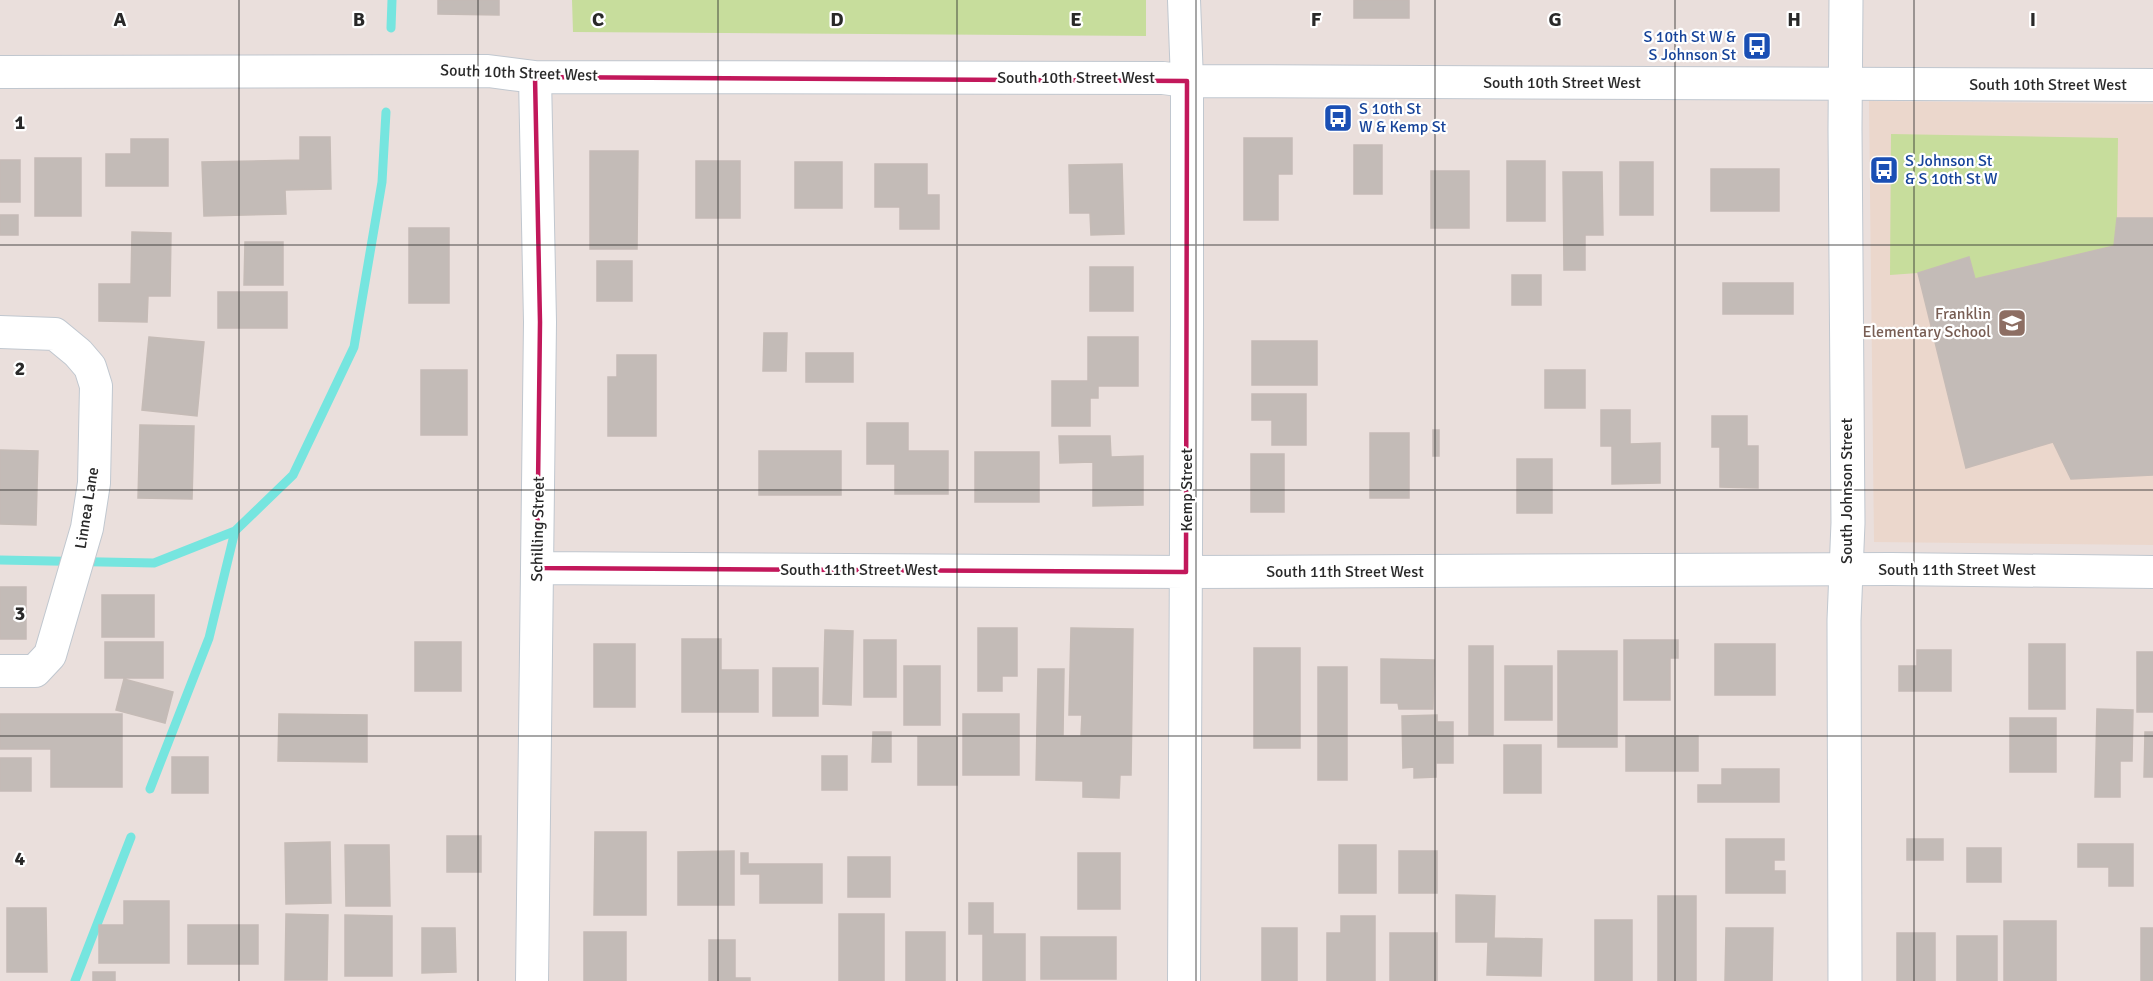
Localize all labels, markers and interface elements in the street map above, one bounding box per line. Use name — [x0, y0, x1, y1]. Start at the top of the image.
text: A — [114, 7, 127, 32]
text: B — [353, 7, 365, 32]
text: C — [592, 7, 604, 32]
text: D — [830, 7, 844, 32]
text: E — [1070, 7, 1082, 32]
text: F — [1311, 7, 1322, 32]
text: G — [1548, 7, 1562, 32]
text: H — [1787, 7, 1801, 32]
text: I — [2030, 7, 2036, 32]
place label: S 10th St W & S Johnson St — [1643, 27, 1736, 65]
bus stop icon: S 10th St W & S Johnson St — [1741, 30, 1773, 62]
street label: South 10th Street West — [440, 60, 599, 86]
street label: South 10th Street West — [997, 68, 1155, 88]
street label: South 10th Street West — [1483, 73, 1641, 93]
street label: South 10th Street West — [1969, 75, 2127, 95]
place label: S 10th St W & Kemp St — [1359, 99, 1447, 137]
bus stop icon: S 10th St W & Kemp St — [1322, 102, 1354, 134]
text: 1 — [15, 110, 26, 135]
place label: S Johnson St & S 10th St W — [1905, 151, 1998, 189]
bus stop icon: S Johnson St & S 10th St W — [1868, 154, 1900, 186]
place label: Franklin Elementary School — [1862, 304, 1991, 342]
school or university icon: Franklin Elementary School — [1996, 307, 2028, 339]
text: 2 — [15, 356, 25, 381]
street label: South Johnson Street — [1837, 418, 1857, 564]
street label: Kemp Street — [1177, 448, 1197, 532]
street label: Linnea Lane — [71, 466, 103, 550]
street label: Schilling Street — [527, 476, 549, 582]
street label: South 11th Street West — [780, 560, 938, 580]
street label: South 11th Street West — [1878, 560, 2036, 580]
street label: South 11th Street West — [1266, 562, 1424, 582]
text: 3 — [15, 601, 25, 626]
text: 4 — [15, 846, 26, 871]

